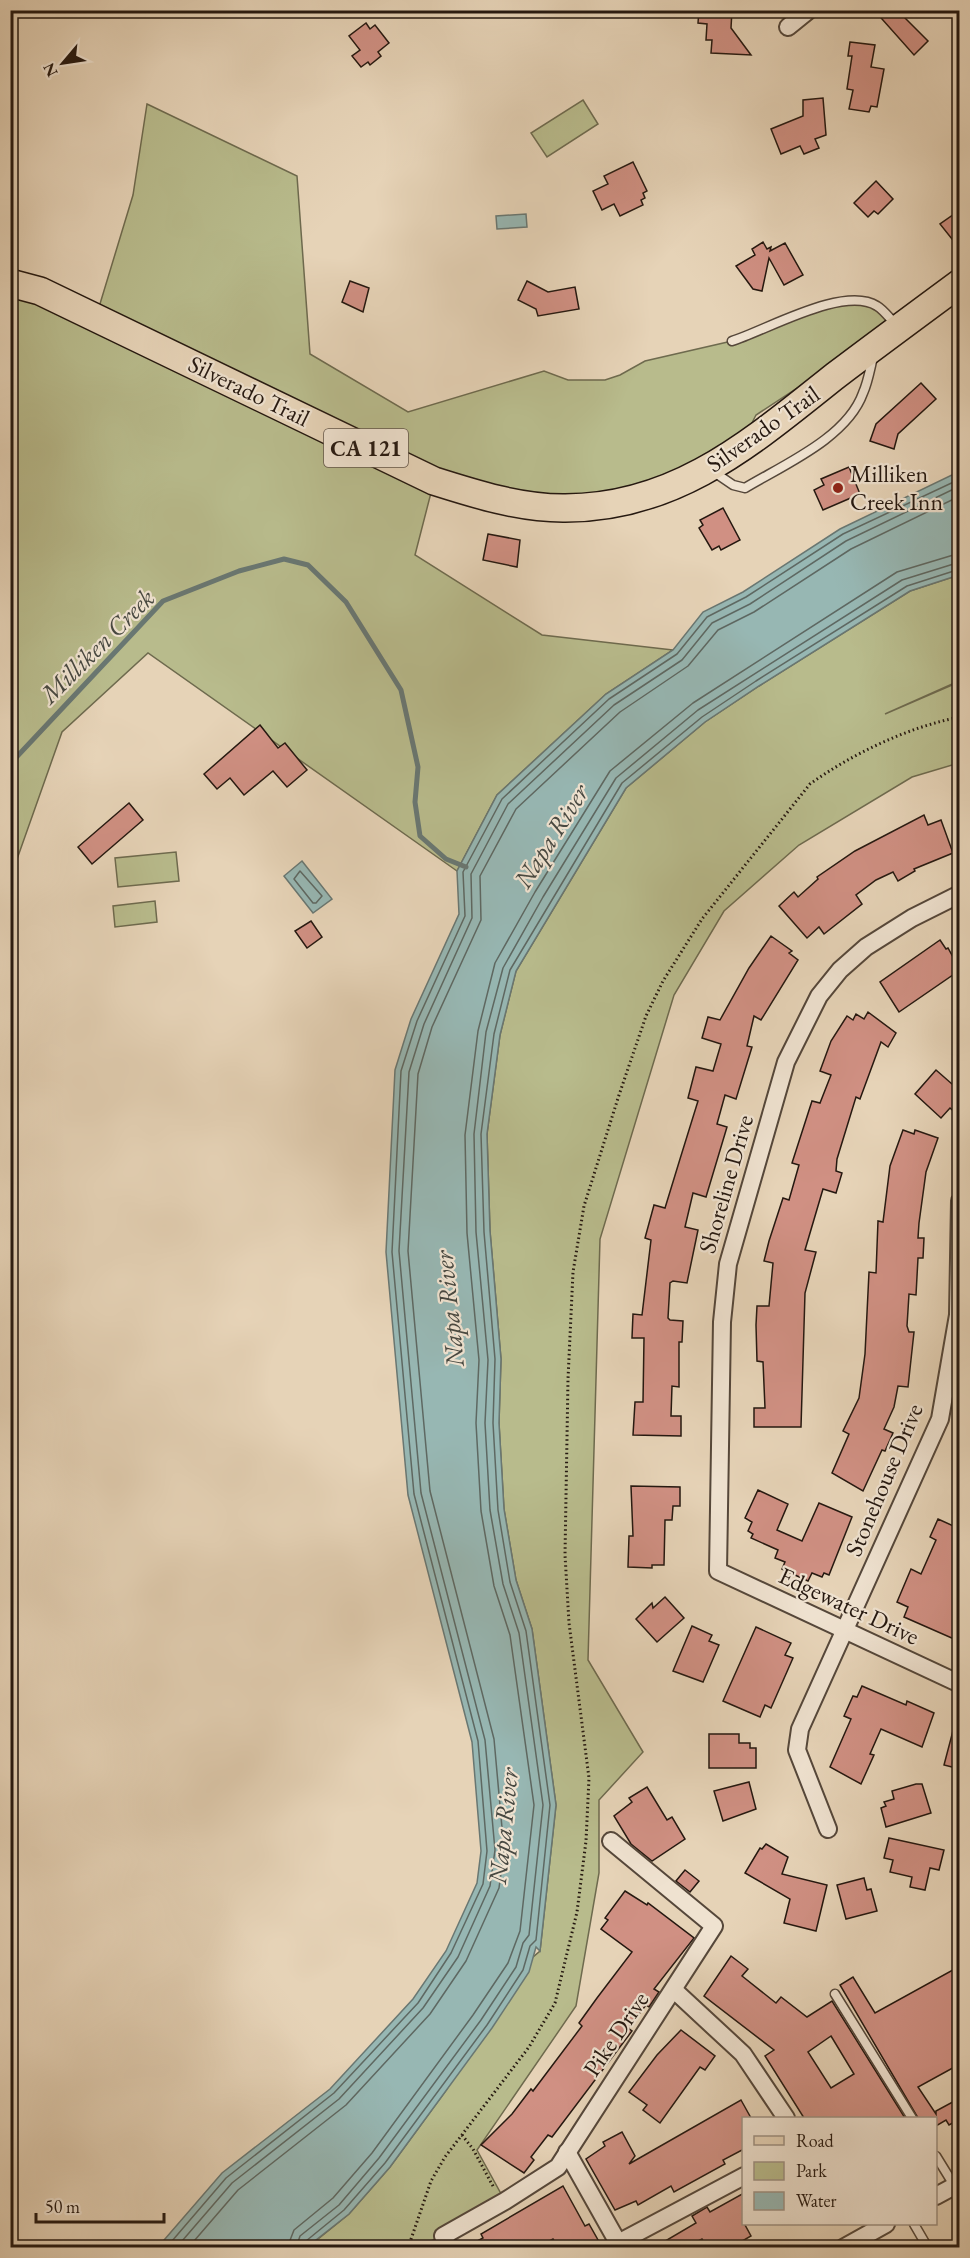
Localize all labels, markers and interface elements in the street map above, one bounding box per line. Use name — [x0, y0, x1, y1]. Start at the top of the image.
north arrow — [33, 33, 93, 93]
text: N — [38, 59, 63, 81]
street label: Silverado Trail — [183, 348, 315, 433]
street label: Silverado Trail — [700, 378, 826, 479]
road number: CA 121 — [324, 429, 408, 467]
place label: Milliken Creek Inn — [850, 458, 943, 517]
marker: Milliken Creek Inn — [831, 481, 845, 495]
water label: Milliken Creek — [31, 581, 162, 712]
water label: Napa River — [505, 776, 597, 895]
street label: Shoreline Drive — [691, 1111, 760, 1257]
water label: Napa River — [426, 1248, 472, 1370]
street label: Stonehouse Drive — [837, 1399, 930, 1561]
street label: Edgewater Drive — [774, 1559, 924, 1652]
water label: Napa River — [480, 1765, 526, 1887]
street label: Pike Drive — [576, 1985, 655, 2082]
legend — [742, 2117, 937, 2225]
text: Road — [796, 2129, 835, 2152]
text: Park — [796, 2159, 827, 2182]
scale bar — [36, 2186, 164, 2224]
text: Water — [796, 2189, 837, 2212]
text: 50 m — [45, 2195, 80, 2218]

